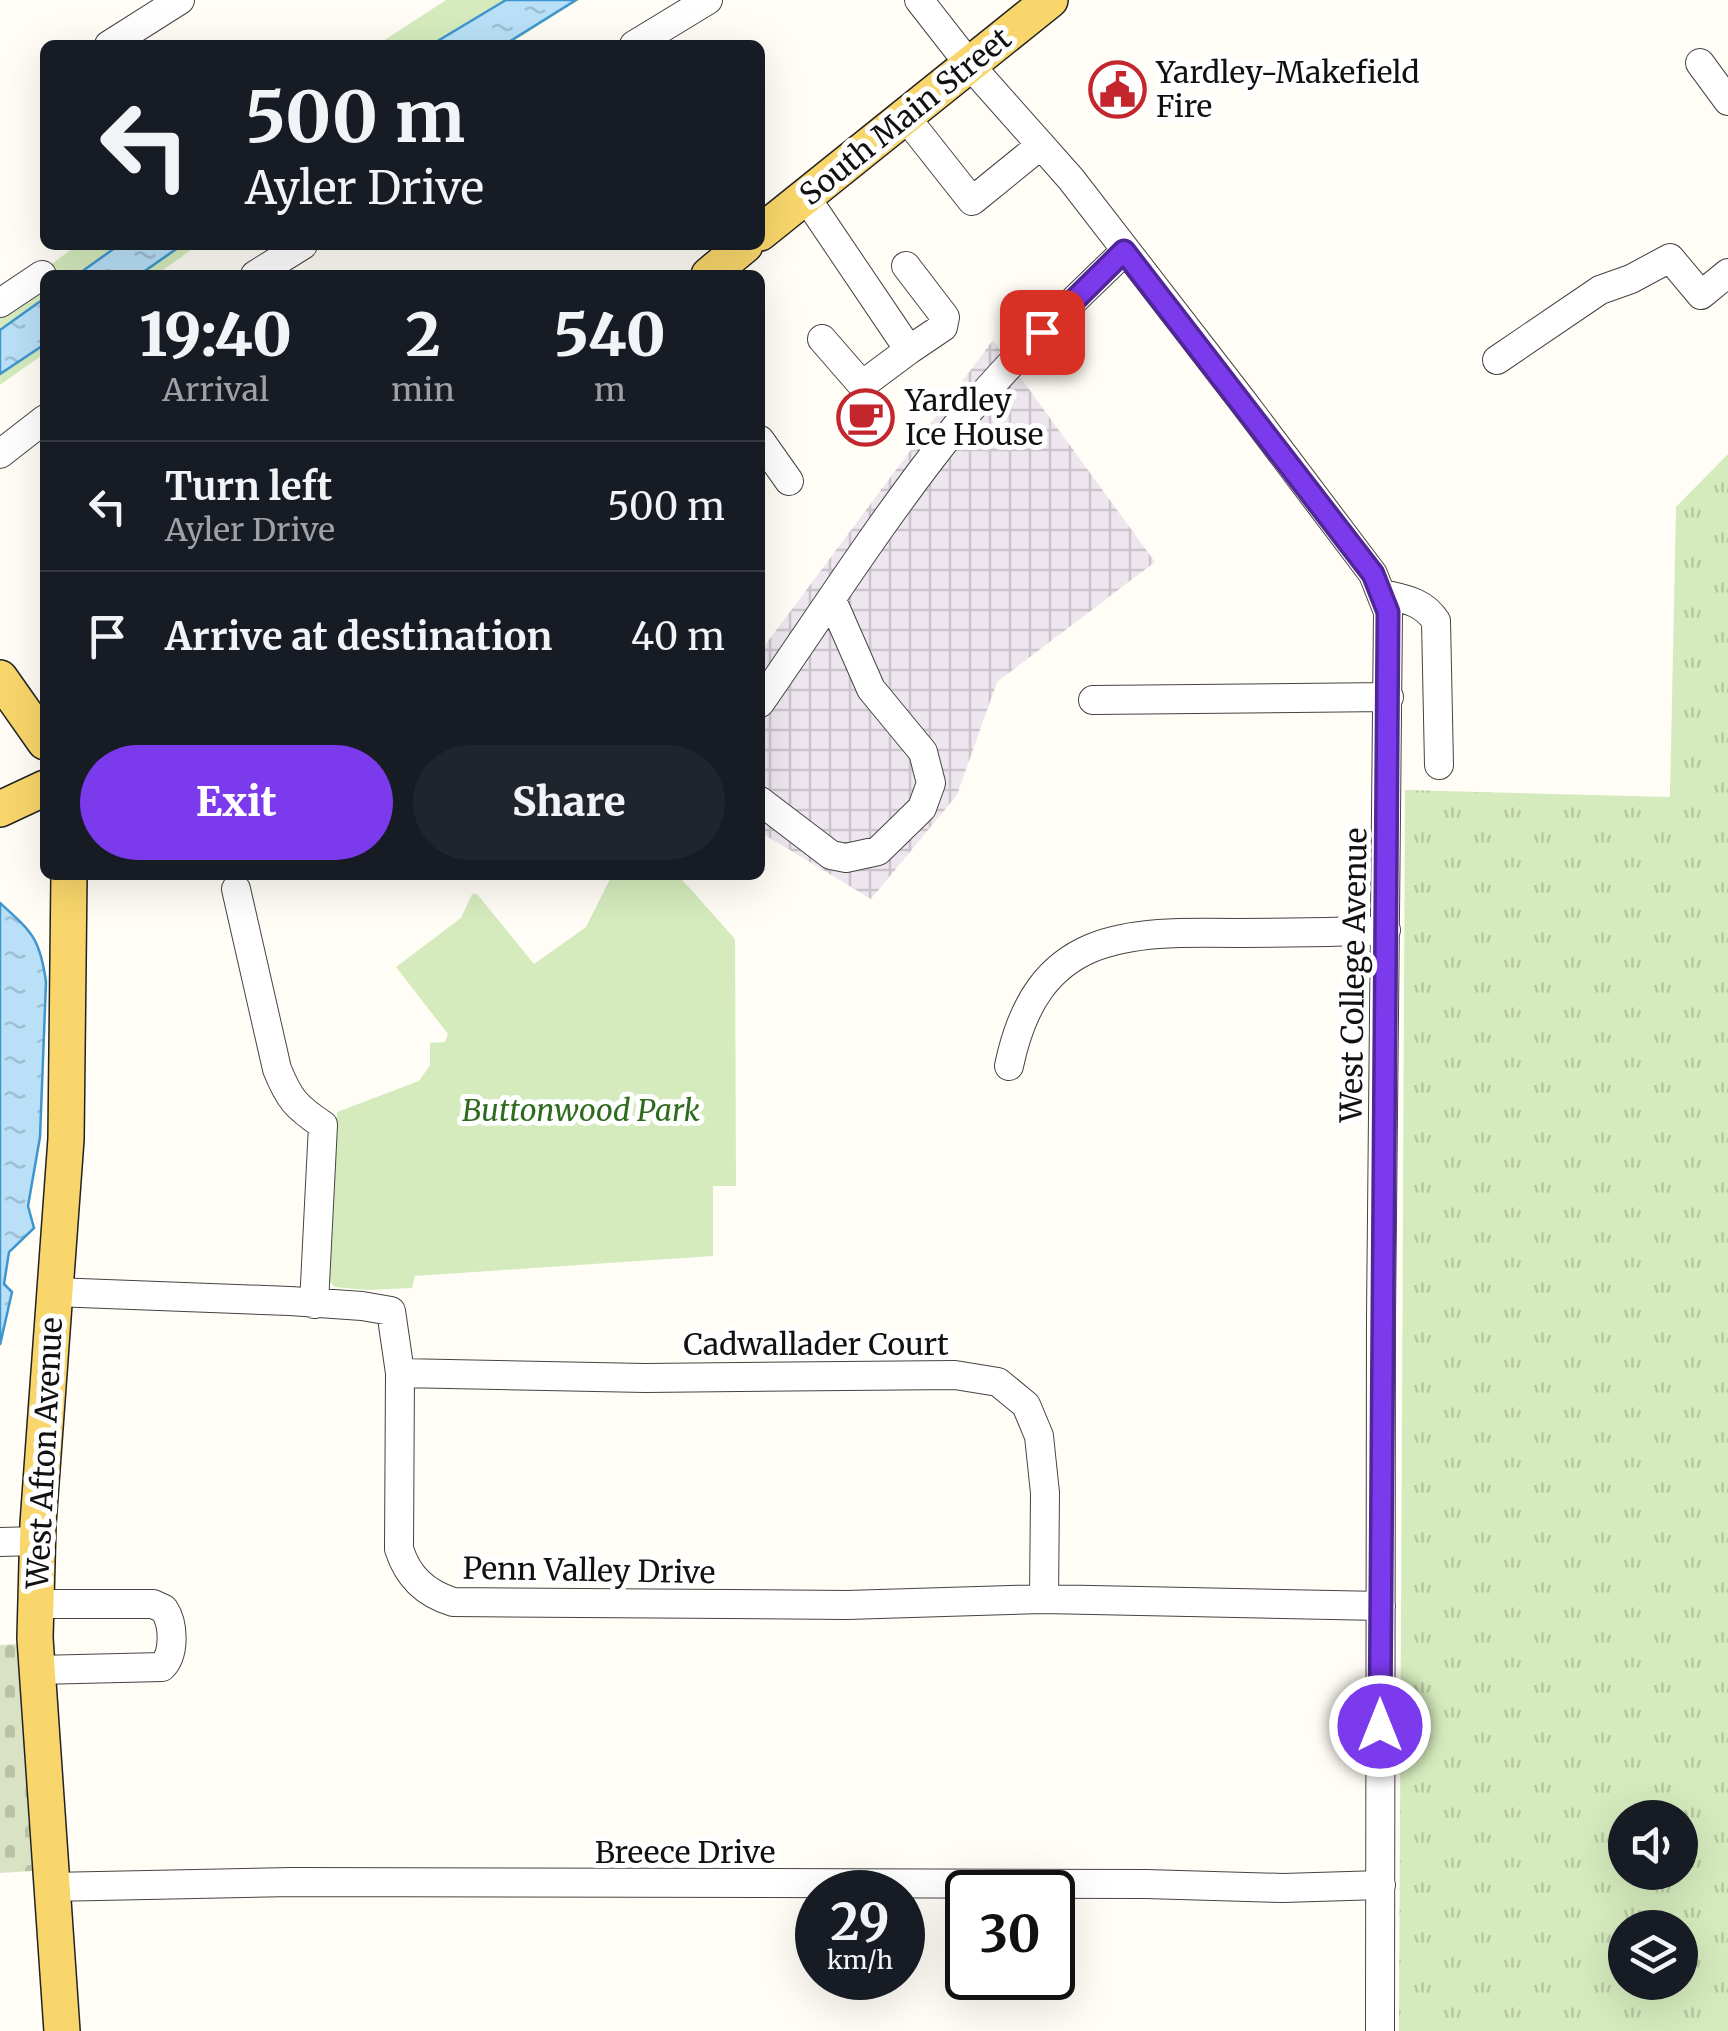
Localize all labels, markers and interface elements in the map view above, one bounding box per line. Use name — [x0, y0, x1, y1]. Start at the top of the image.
street label: South Main Street — [792, 19, 1019, 213]
place label: Yardley-Makefield Fire — [1155, 53, 1420, 125]
public building icon: Yardley-Makefield Fire — [1087, 59, 1147, 119]
text: 500 m — [245, 73, 465, 161]
icon: left — [80, 80, 210, 210]
text: Ayler Drive — [245, 160, 484, 216]
pin — [1000, 290, 1085, 375]
text: 19:40 — [139, 297, 292, 372]
text: 2 — [405, 297, 441, 372]
text: 540 — [554, 297, 666, 372]
icon: arrive — [1015, 305, 1070, 360]
text: Arrival — [162, 370, 269, 410]
text: min — [391, 370, 455, 410]
text: m — [594, 370, 626, 410]
place label: Yardley Ice House — [904, 381, 1043, 453]
cafe icon: Yardley Ice House — [836, 387, 896, 447]
text: Turn left — [165, 463, 332, 510]
icon: left — [80, 479, 135, 534]
text: 500 m — [607, 483, 725, 530]
text: Ayler Drive — [165, 510, 335, 550]
icon: arrive — [80, 609, 135, 664]
text: Arrive at destination — [165, 613, 552, 660]
text: 40 m — [631, 613, 725, 660]
button: Exit — [80, 745, 393, 860]
button: Share — [413, 745, 725, 860]
street label: West College Avenue — [1331, 827, 1375, 1124]
park label: Buttonwood Park — [462, 1091, 701, 1129]
street label: West Afton Avenue — [18, 1316, 70, 1591]
street label: Cadwallader Court — [683, 1325, 949, 1363]
street label: Penn Valley Drive — [462, 1549, 716, 1591]
position arrow — [1328, 1674, 1432, 1778]
map controls — [1608, 1800, 1698, 2000]
button: sound — [1608, 1800, 1698, 1890]
street label: Breece Drive — [595, 1833, 775, 1871]
speed limit sign: 30 — [945, 1870, 1075, 2000]
text: 29 — [830, 1891, 890, 1954]
button: layers — [1608, 1910, 1698, 2000]
text: km/h — [827, 1944, 893, 1976]

